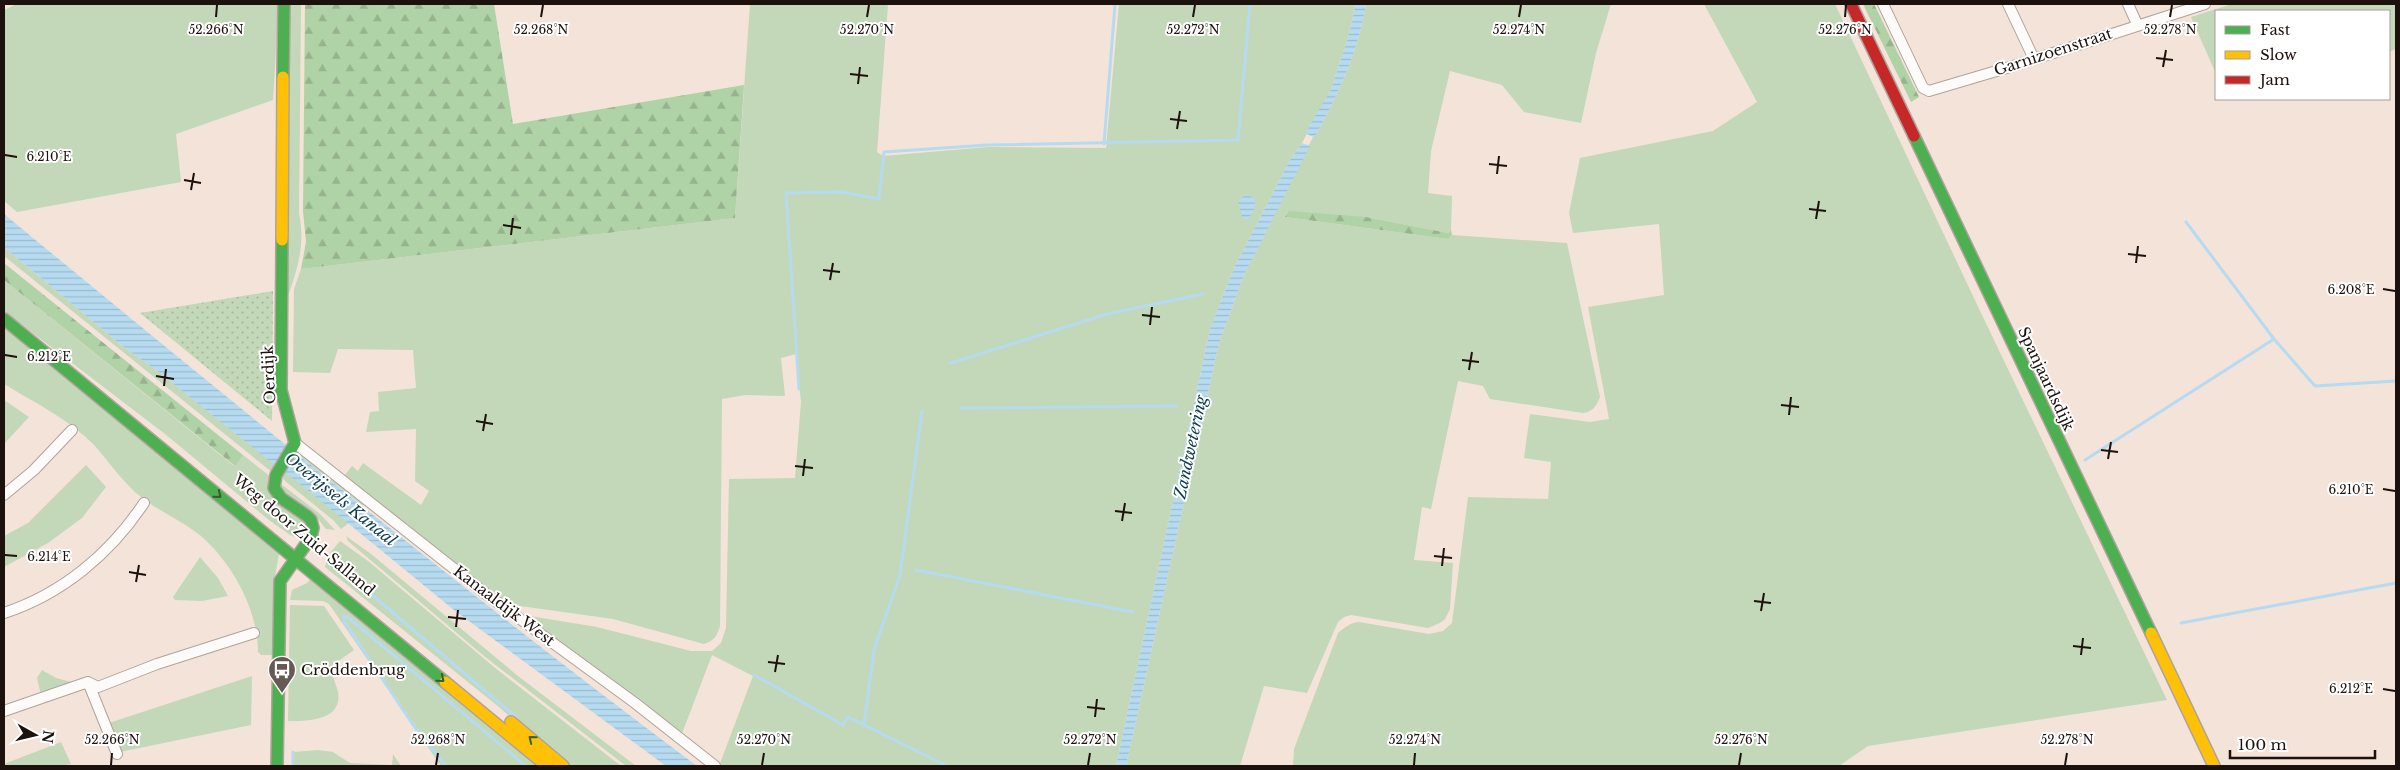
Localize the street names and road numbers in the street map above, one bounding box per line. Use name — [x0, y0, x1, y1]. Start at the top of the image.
street label: Garnizoenstraat — [1991, 23, 2115, 80]
street label: Spanjaardsdijk — [2014, 324, 2079, 435]
street label: Oerdijk — [257, 344, 280, 405]
street label: Weg door Zuid-Salland — [229, 469, 379, 599]
street label: Kanaaldijk West — [450, 561, 559, 650]

